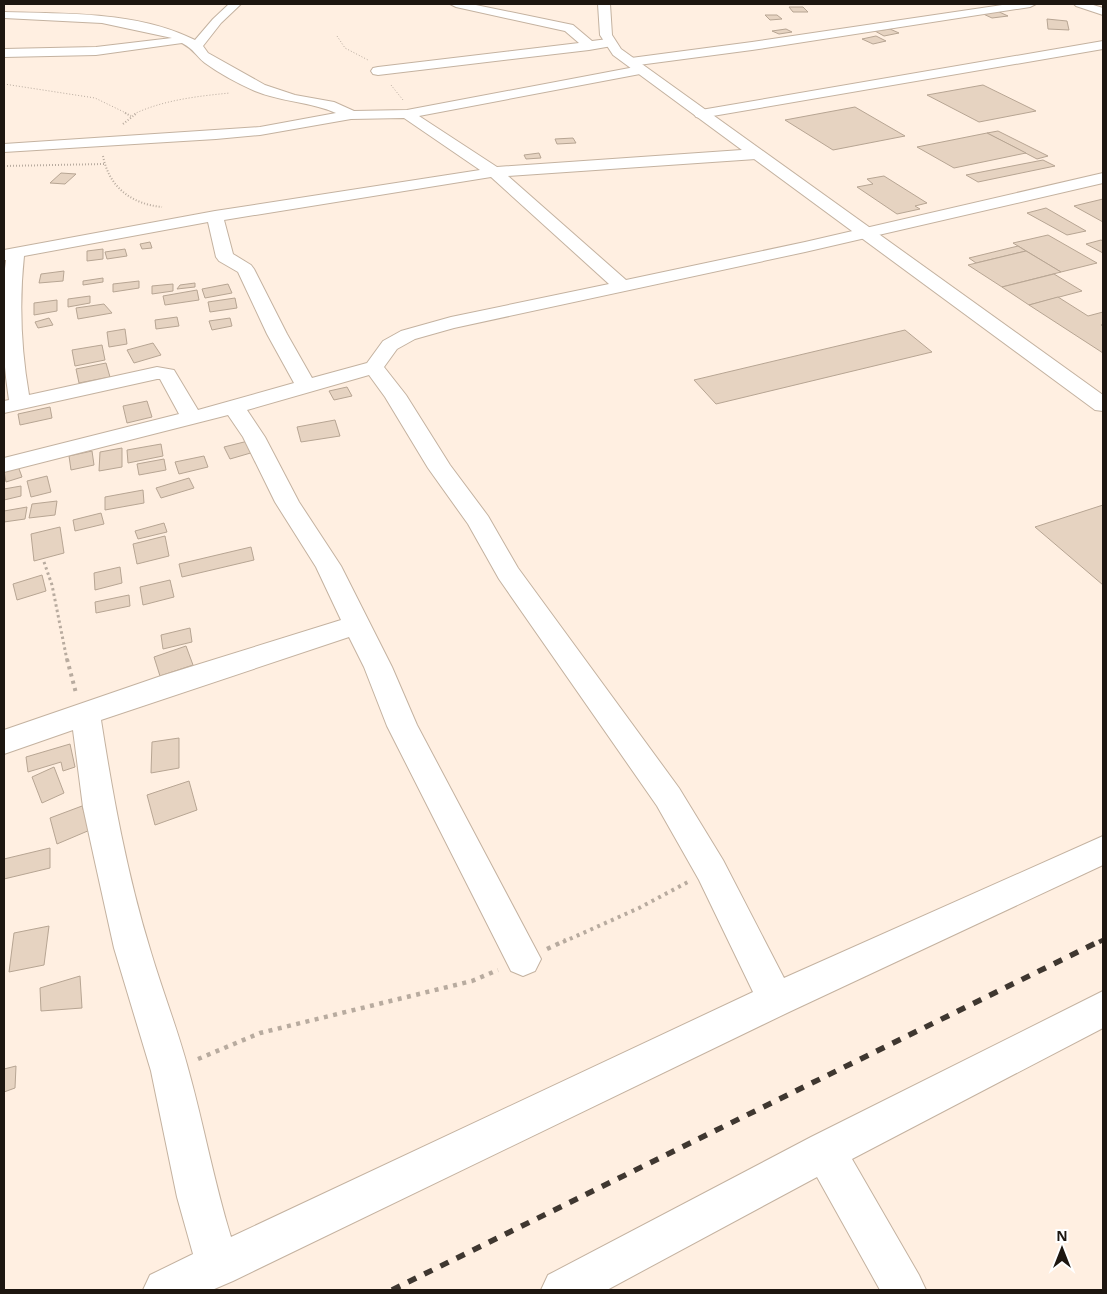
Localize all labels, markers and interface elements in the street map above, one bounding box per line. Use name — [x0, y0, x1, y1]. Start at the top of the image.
north arrow — [1037, 1224, 1087, 1274]
text: N — [1056, 1226, 1068, 1245]

